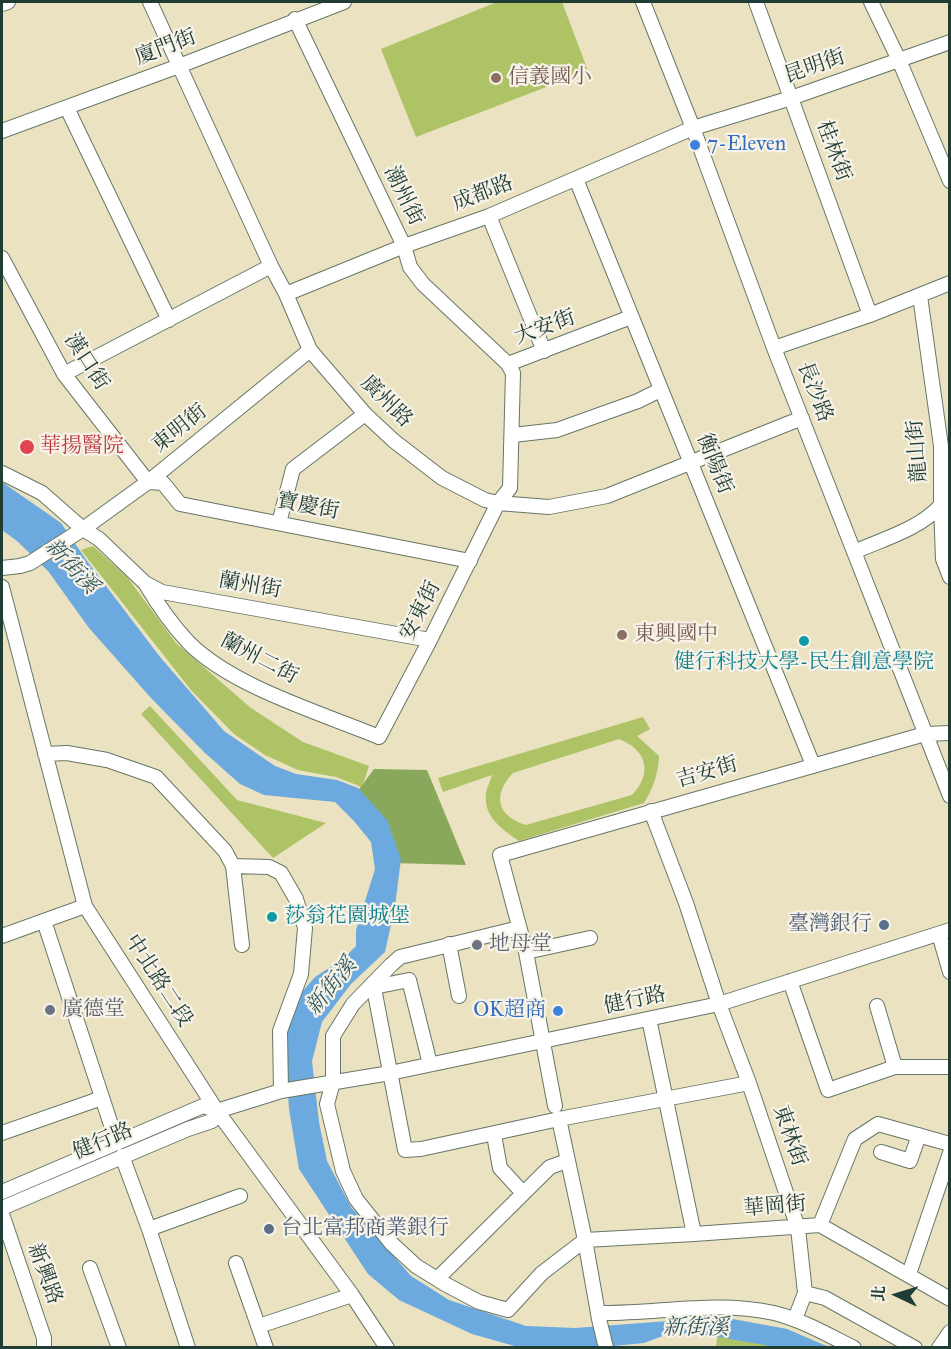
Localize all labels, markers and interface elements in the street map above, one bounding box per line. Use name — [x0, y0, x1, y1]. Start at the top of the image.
street label: 廈門街 — [132, 25, 200, 71]
street label: 昆明街 — [781, 45, 849, 89]
place label: 信義國小 — [508, 65, 592, 91]
marker: 信義國小 — [489, 71, 503, 85]
street label: 桂林街 — [810, 117, 856, 185]
place label: 7-Eleven — [707, 132, 786, 158]
marker: 7-Eleven — [688, 138, 702, 152]
street label: 潮州街 — [378, 162, 428, 230]
street label: 成都路 — [449, 171, 517, 217]
street label: 大安街 — [511, 305, 579, 351]
street label: 漢口街 — [58, 329, 114, 395]
street label: 長沙路 — [791, 358, 837, 426]
street label: 廣州路 — [355, 371, 417, 433]
street label: 東明街 — [148, 399, 212, 459]
street label: 龍山街 — [903, 419, 933, 483]
street label: 衡陽街 — [691, 430, 737, 498]
place label: 華揚醫院 — [40, 434, 124, 460]
marker: 華揚醫院 — [18, 438, 36, 456]
street label: 寶慶街 — [275, 489, 341, 525]
water label: 新街溪 — [39, 534, 103, 600]
street label: 蘭州街 — [217, 568, 283, 604]
street label: 安東街 — [395, 577, 447, 645]
place label: 東興國中 — [634, 622, 718, 648]
street label: 蘭州二街 — [216, 628, 302, 690]
marker: 東興國中 — [615, 628, 629, 642]
marker: 健行科技大學-民生創意學院 — [797, 634, 811, 648]
place label: 健行科技大學-民生創意學院 — [674, 650, 934, 676]
street label: 吉安街 — [673, 752, 741, 794]
place label: 莎翁花園城堡 — [284, 904, 410, 930]
marker: 莎翁花園城堡 — [265, 910, 279, 924]
place label: 臺灣銀行 — [788, 912, 872, 938]
marker: 臺灣銀行 — [877, 918, 891, 932]
street label: 中北路二段 — [119, 930, 197, 1032]
place label: 地母堂 — [489, 932, 552, 958]
marker: 地母堂 — [470, 938, 484, 952]
water label: 新街溪 — [301, 953, 363, 1021]
street label: 健行路 — [602, 982, 668, 1020]
place label: 廣德堂 — [62, 997, 125, 1023]
place label: OK超商 — [473, 998, 546, 1024]
marker: 廣德堂 — [43, 1003, 57, 1017]
marker: OK超商 — [551, 1004, 565, 1018]
street label: 東林街 — [767, 1102, 811, 1170]
street label: 健行路 — [69, 1118, 137, 1166]
street label: 華岡街 — [743, 1192, 807, 1222]
place label: 台北富邦商業銀行 — [281, 1216, 449, 1242]
marker: 台北富邦商業銀行 — [262, 1222, 276, 1236]
street label: 新興路 — [21, 1240, 67, 1308]
north arrow — [867, 1265, 927, 1325]
text: 北 — [869, 1285, 889, 1302]
water label: 新街溪 — [663, 1316, 729, 1342]

